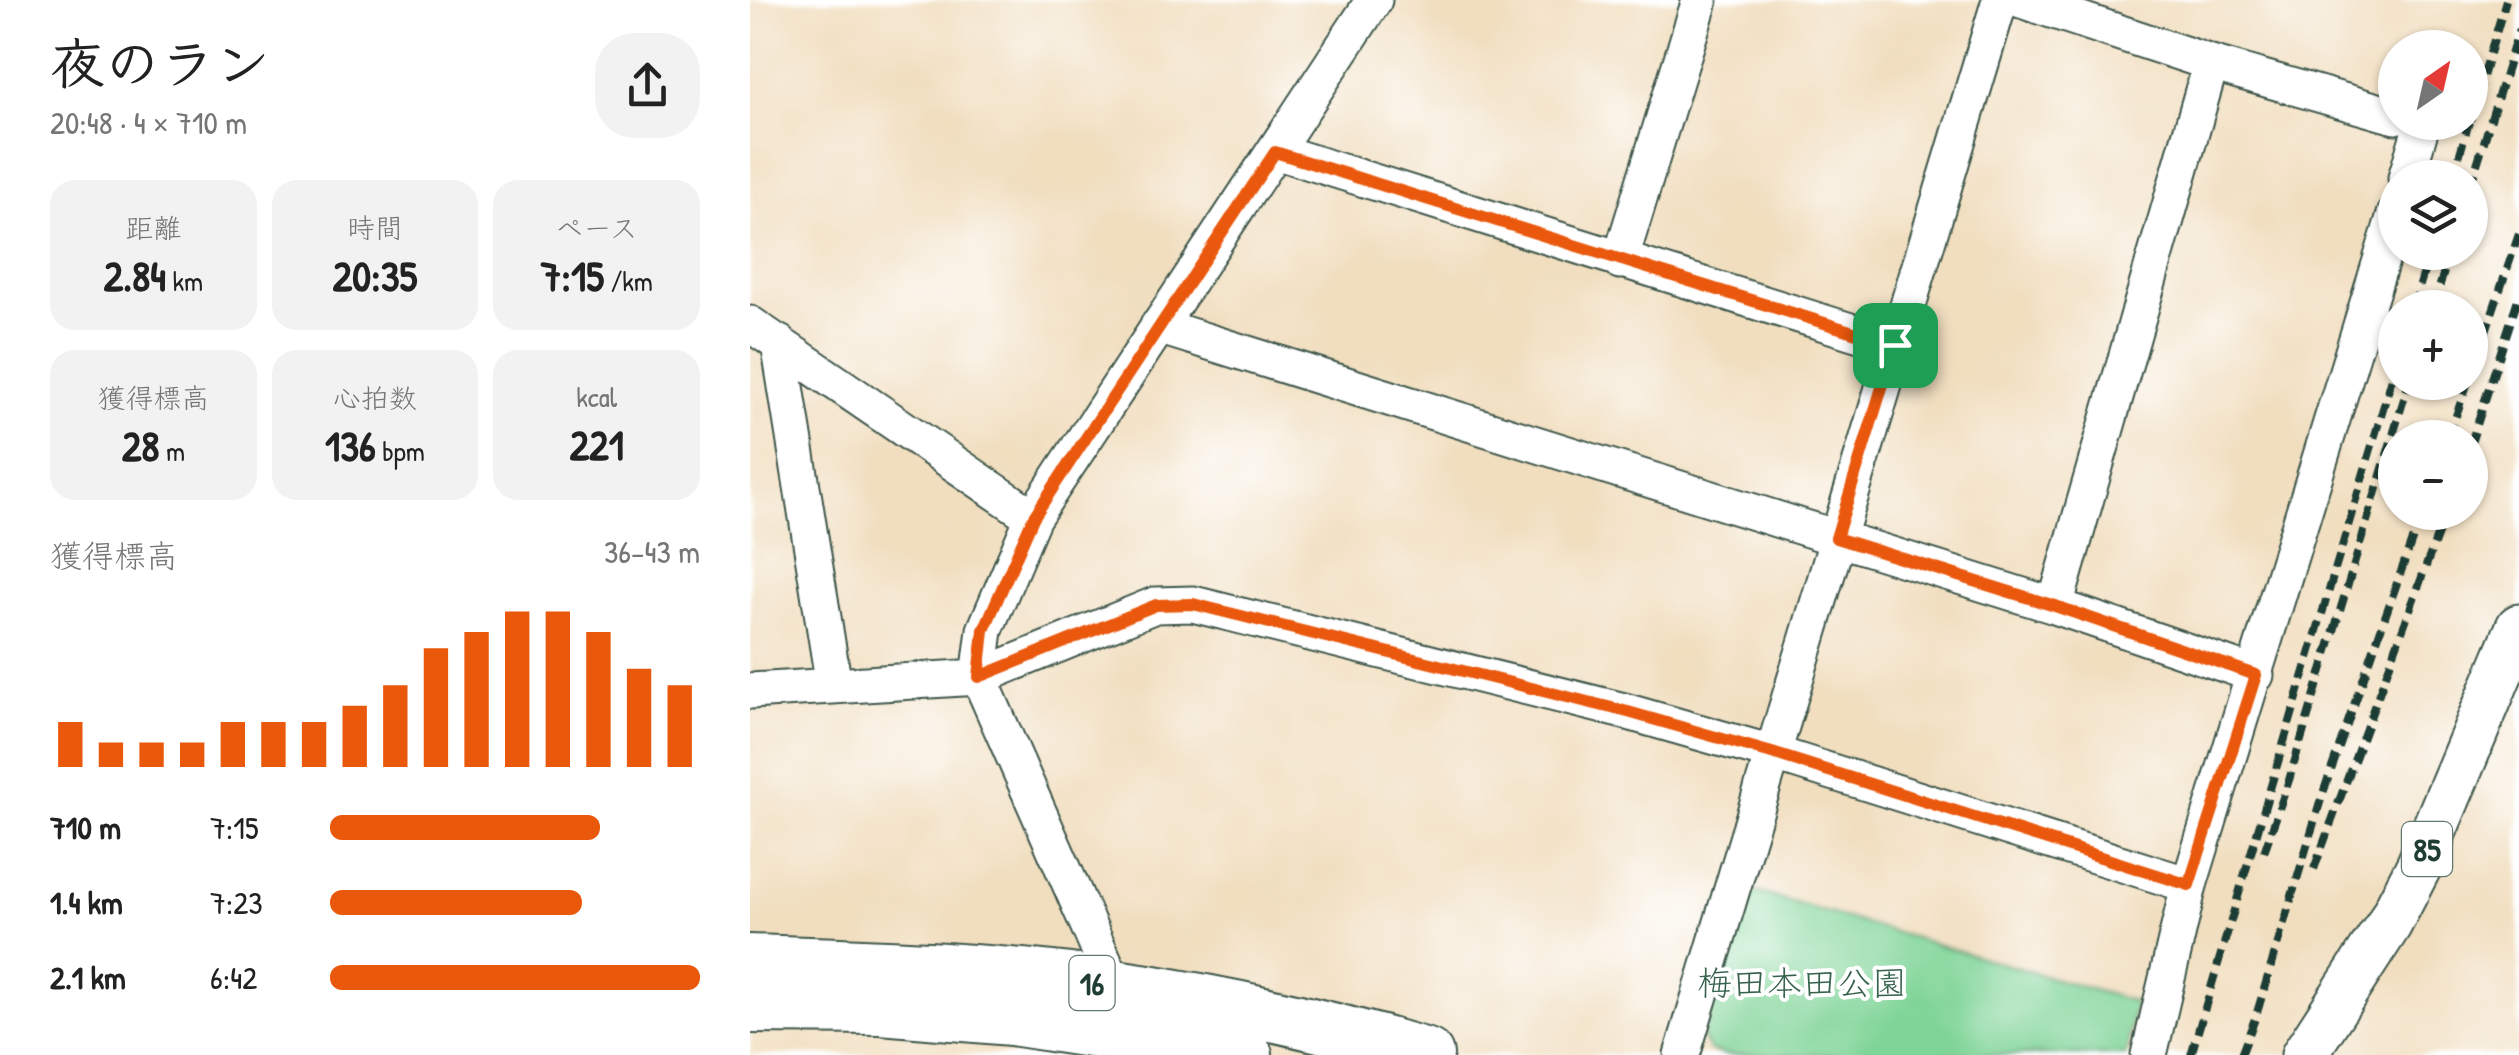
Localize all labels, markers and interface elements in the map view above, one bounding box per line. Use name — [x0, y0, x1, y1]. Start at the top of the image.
text: 夜のラン — [50, 26, 270, 100]
north arrow — [2378, 30, 2488, 140]
map controls — [2378, 30, 2488, 530]
button: share — [595, 33, 700, 138]
text: 20:48 · 4 × 710 m — [50, 101, 247, 144]
button: layers — [2378, 160, 2488, 270]
text: 距離 — [125, 209, 181, 247]
text: 時間 — [347, 209, 403, 247]
text: ペース — [556, 209, 638, 247]
text: 2.84 — [103, 247, 166, 304]
text: 20:35 — [333, 247, 417, 304]
text: 7:15 — [540, 247, 604, 304]
text: km — [166, 262, 203, 300]
text: /km — [604, 262, 653, 300]
button: + — [2378, 290, 2488, 400]
pin — [1853, 303, 1938, 388]
icon: arrive — [1868, 318, 1923, 373]
text: kcal — [576, 378, 617, 416]
text: 獲得標高 — [97, 379, 209, 417]
text: 心拍数 — [333, 379, 417, 417]
text: 221 — [569, 416, 624, 473]
text: 28 — [122, 417, 160, 474]
text: 136 — [325, 417, 376, 474]
button: − — [2378, 420, 2488, 530]
text: m — [160, 432, 185, 470]
text: bpm — [376, 432, 425, 470]
text: 36–43 m — [604, 530, 700, 573]
text: 獲得標高 — [50, 534, 178, 577]
text: 710 m — [50, 806, 121, 849]
text: 7:15 — [210, 806, 258, 849]
road number: 85 — [2402, 822, 2452, 876]
text: 1.4 km — [50, 881, 123, 924]
text: 7:23 — [210, 881, 263, 924]
text: 2.1 km — [50, 956, 126, 999]
text: 6:42 — [210, 956, 257, 999]
road number: 16 — [1070, 956, 1114, 1010]
park label: 梅田本田公園 — [1697, 959, 1907, 1006]

